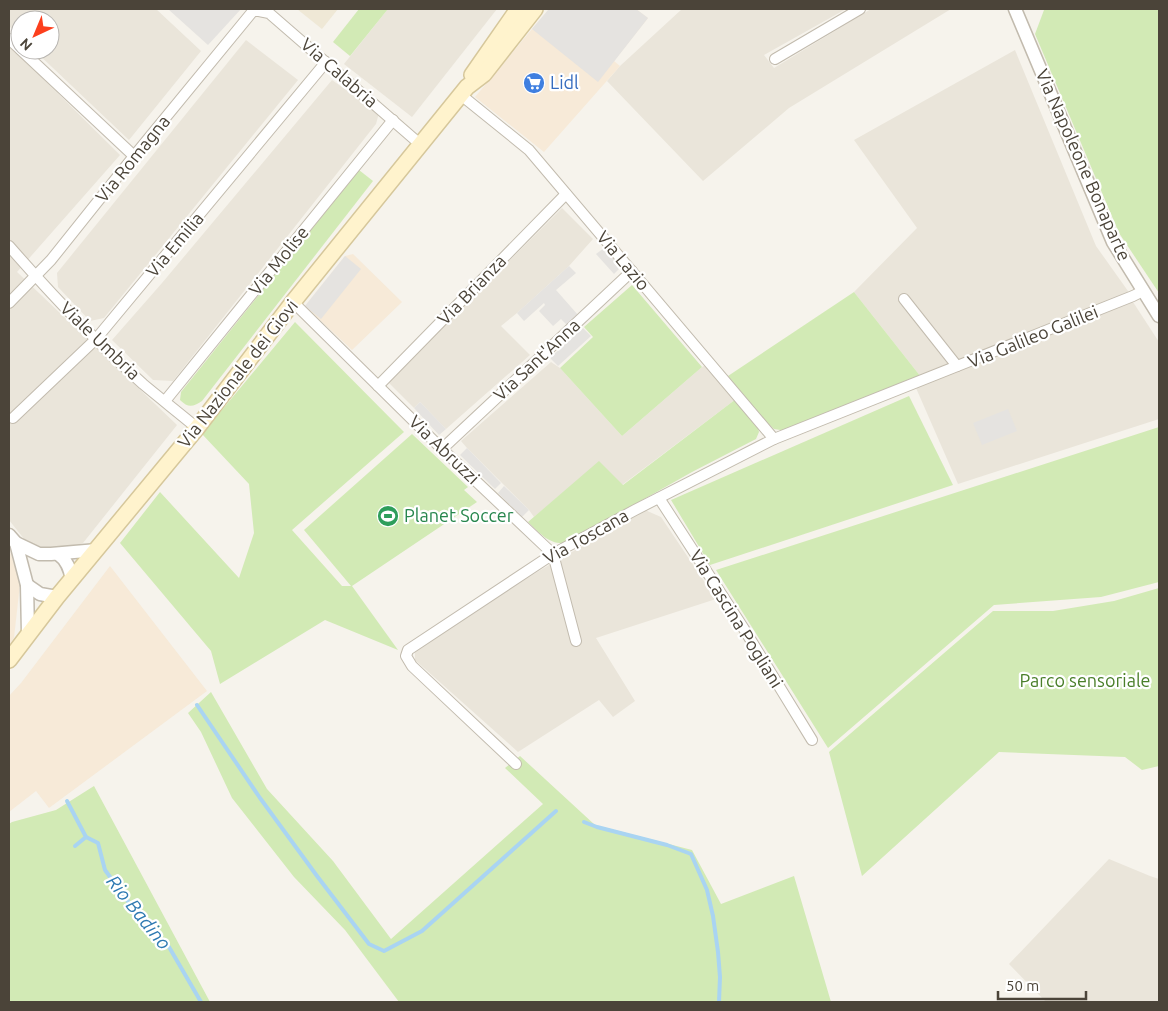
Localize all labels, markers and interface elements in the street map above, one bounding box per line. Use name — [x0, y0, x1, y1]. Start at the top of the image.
north arrow — [10, 10, 60, 60]
street label: Via Calabria — [297, 34, 382, 111]
text: N — [17, 35, 35, 54]
street label: Via Napoleone Bonaparte — [1033, 66, 1135, 263]
supermarket icon: Lidl — [522, 71, 546, 95]
place label: Lidl — [550, 72, 579, 92]
street label: Via Romagna — [91, 111, 173, 206]
street label: Via Emilia — [141, 208, 207, 281]
street label: Via Molise — [244, 222, 312, 299]
street label: Via Lazio — [593, 227, 654, 294]
street label: Via Brianza — [433, 250, 510, 328]
street label: Via Nazionale dei Giovi — [173, 295, 301, 451]
street label: Viale Umbria — [57, 297, 145, 383]
street label: Via Galileo Galilei — [965, 301, 1101, 371]
street label: Via Sant'Anna — [489, 314, 584, 404]
street label: Via Abruzzi — [405, 411, 484, 488]
sports icon: Planet Soccer — [376, 504, 400, 528]
place label: Planet Soccer — [404, 505, 514, 525]
street label: Via Toscana — [539, 505, 632, 568]
street label: Via Cascina Pogliani — [686, 546, 787, 691]
park label: Parco sensoriale — [1019, 670, 1151, 690]
water label: Rio Badino — [102, 870, 176, 954]
scale bar — [998, 968, 1086, 1000]
text: 50 m — [1006, 977, 1039, 994]

